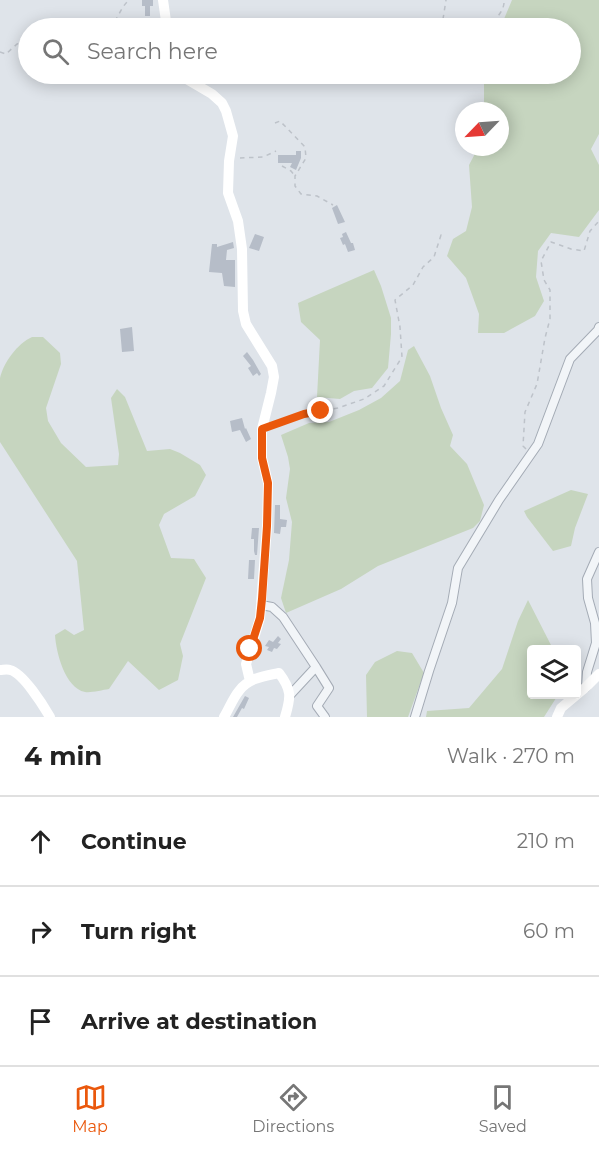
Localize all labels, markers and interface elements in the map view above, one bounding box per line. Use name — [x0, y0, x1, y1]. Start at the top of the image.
search box — [18, 18, 581, 84]
icon: search — [39, 35, 72, 68]
text: Search here — [87, 38, 218, 65]
north arrow — [455, 102, 509, 156]
route end — [307, 397, 333, 423]
route start — [236, 635, 262, 661]
map controls — [527, 645, 581, 699]
button: layers — [527, 645, 581, 699]
text: 4 min — [24, 740, 102, 772]
text: Walk · 270 m — [447, 744, 575, 768]
icon: ahead — [24, 825, 57, 858]
text: Continue — [81, 828, 187, 855]
text: 210 m — [517, 829, 575, 853]
icon: right — [24, 915, 57, 948]
text: Turn right — [81, 918, 196, 945]
text: 60 m — [523, 919, 575, 943]
icon: arrive — [24, 1005, 57, 1038]
text: Arrive at destination — [81, 1008, 317, 1035]
tab: Map — [72, 1081, 108, 1136]
tab: Directions — [252, 1081, 334, 1136]
tab: Saved — [479, 1081, 527, 1136]

